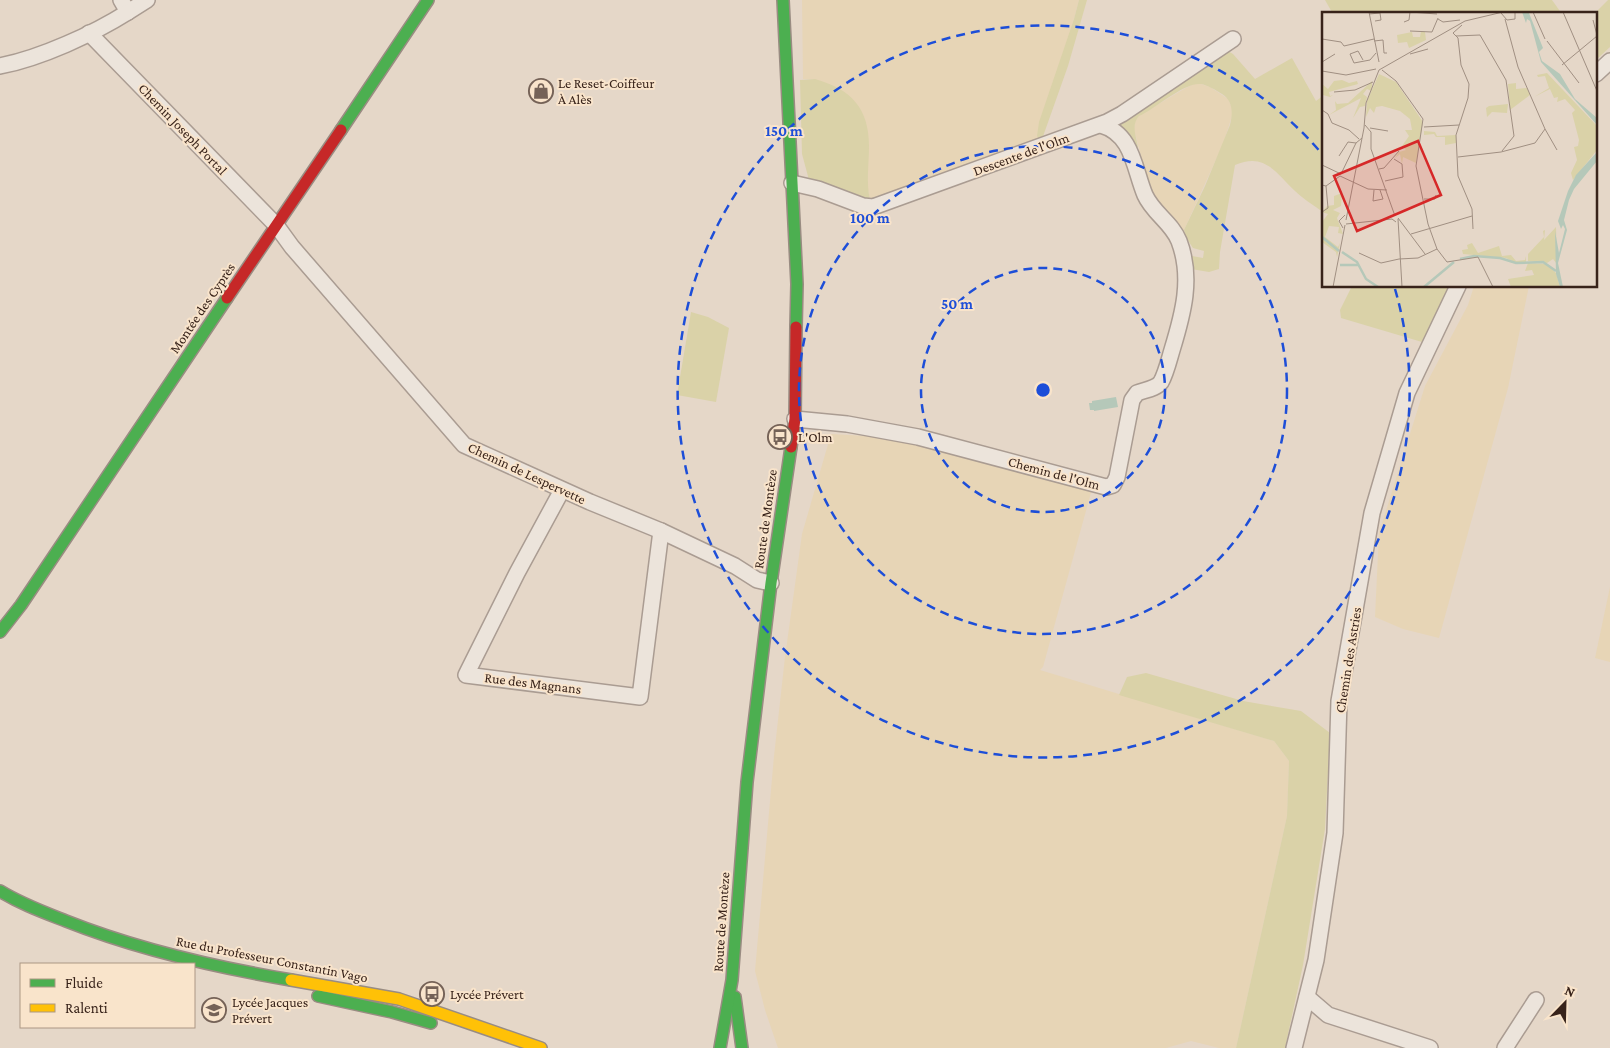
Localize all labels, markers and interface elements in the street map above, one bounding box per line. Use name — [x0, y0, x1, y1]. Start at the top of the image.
inset map — [1322, 12, 1598, 288]
place label: Le Reset-Coiffeur À Alès — [558, 75, 654, 107]
shop icon: Le Reset-Coiffeur À Alès — [528, 78, 554, 104]
street label: Chemin Joseph Portal — [135, 80, 231, 178]
text: 150 m — [765, 123, 803, 139]
street label: Descente de l'Olm — [971, 129, 1071, 179]
text: 100 m — [850, 210, 890, 226]
street label: Montée des Cyprès — [166, 260, 238, 356]
text: 50 m — [941, 296, 973, 312]
centre of rings — [1034, 381, 1052, 399]
bus stop icon: L'Olm — [767, 424, 793, 450]
place label: L'Olm — [798, 429, 833, 445]
street label: Chemin de Lespervette — [466, 439, 588, 507]
street label: Chemin de l'Olm — [1006, 453, 1102, 493]
street label: Route de Montèze — [750, 468, 780, 570]
street label: Chemin des Astries — [1332, 606, 1364, 714]
street label: Rue des Magnans — [484, 669, 582, 697]
street label: Route de Montèze — [710, 871, 732, 973]
street label: Rue du Professeur Constantin Vago — [175, 933, 369, 985]
legend — [20, 963, 195, 1028]
text: Fluide — [65, 975, 103, 991]
north arrow — [1540, 978, 1590, 1028]
bus stop icon: Lycée Prévert — [419, 981, 445, 1007]
text: N — [1563, 982, 1578, 1000]
place label: Lycée Prévert — [450, 986, 524, 1002]
place label: Lycée Jacques Prévert — [232, 994, 308, 1026]
school or university icon: Lycée Jacques Prévert — [201, 997, 227, 1023]
text: Ralenti — [65, 1000, 108, 1016]

